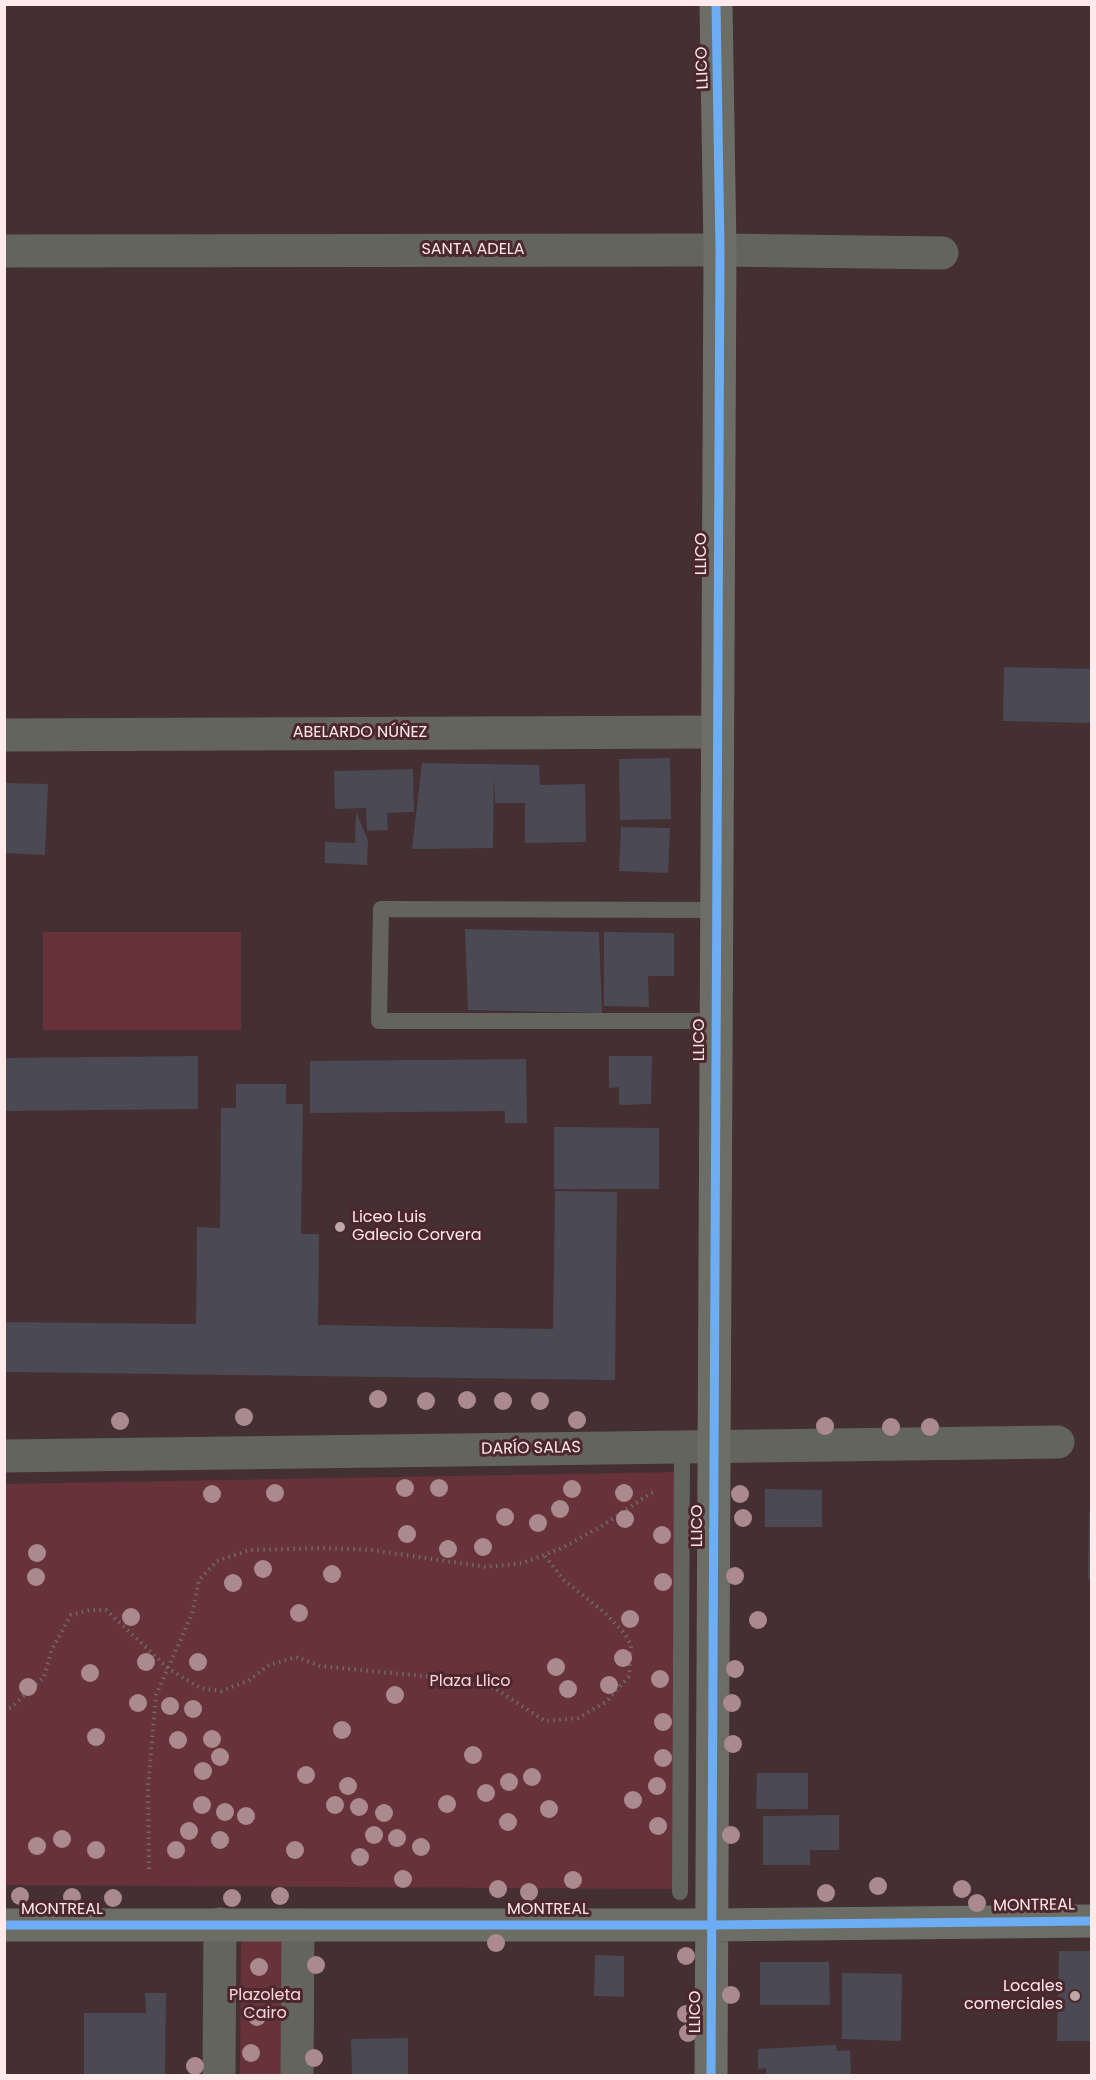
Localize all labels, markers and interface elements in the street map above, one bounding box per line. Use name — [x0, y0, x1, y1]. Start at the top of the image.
street label: LLICO — [693, 46, 713, 90]
street label: SANTA ADELA — [421, 240, 525, 260]
street label: LLICO — [692, 533, 712, 575]
street label: ABELARDO NÚÑEZ — [293, 723, 427, 743]
street label: LLICO — [690, 1019, 710, 1061]
place label: Liceo Luis Galecio Corvera — [352, 1208, 482, 1246]
marker: Liceo Luis Galecio Corvera — [333, 1220, 347, 1234]
street label: DARÍO SALAS — [481, 1439, 581, 1459]
street label: LLICO — [688, 1505, 708, 1547]
park label: Plaza Llico — [429, 1672, 511, 1692]
street label: MONTREAL — [993, 1896, 1075, 1916]
street label: MONTREAL — [21, 1900, 103, 1920]
street label: MONTREAL — [507, 1900, 589, 1920]
place label: Locales comerciales — [964, 1977, 1063, 2015]
park label: Plazoleta Cairo — [229, 1986, 301, 2024]
marker: Locales comerciales — [1068, 1989, 1082, 2003]
street label: LLICO — [686, 1991, 706, 2033]

